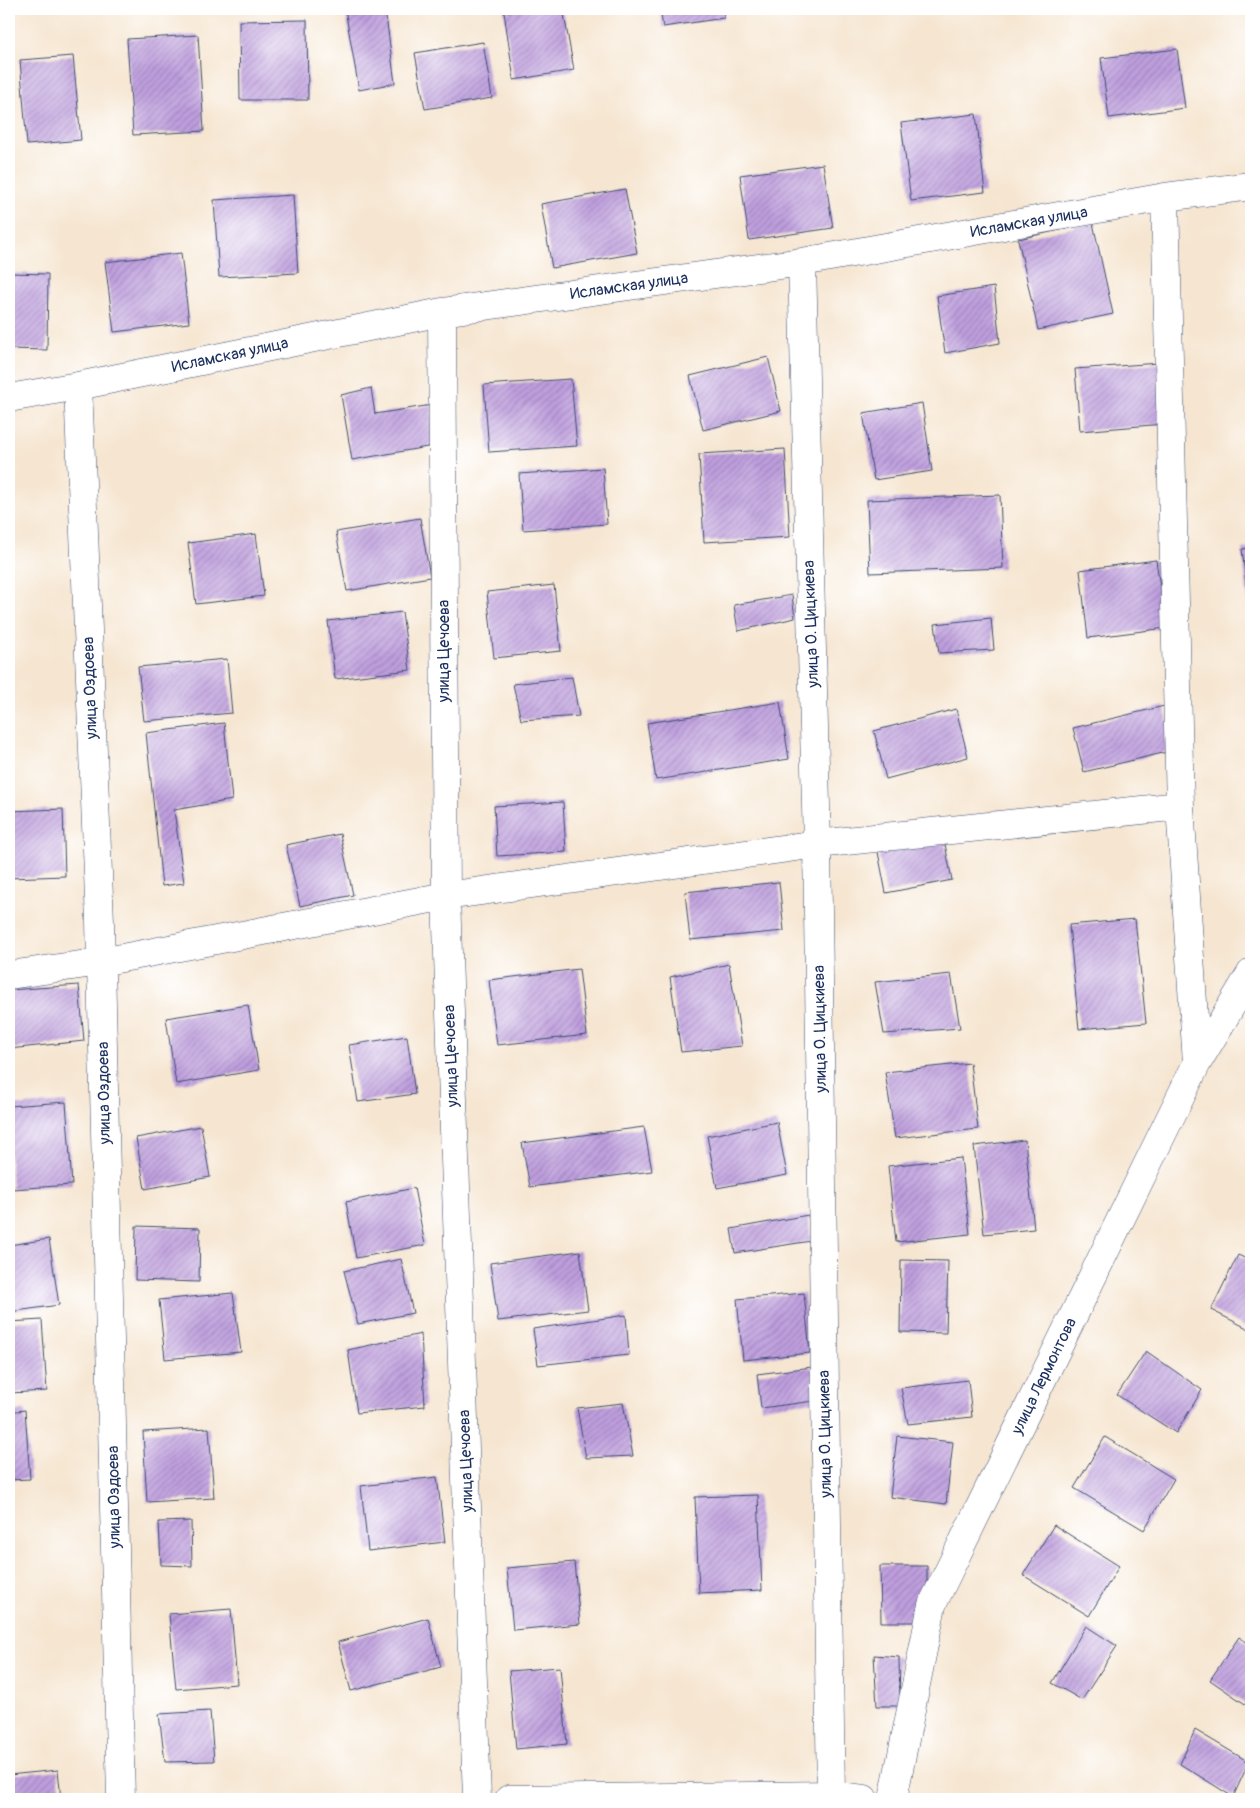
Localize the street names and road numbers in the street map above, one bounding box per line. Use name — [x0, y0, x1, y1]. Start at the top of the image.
street label: Исламская улица — [969, 202, 1089, 242]
street label: Исламская улица — [569, 268, 689, 304]
street label: Исламская улица — [170, 333, 290, 377]
street label: улица О. Цицкиева — [799, 560, 823, 689]
street label: улица Цечоева — [434, 600, 454, 703]
street label: улица Оздоева — [78, 636, 102, 741]
street label: улица О. Цицкиева — [809, 965, 831, 1094]
street label: улица Цечоева — [439, 1004, 463, 1109]
street label: улица Оздоева — [93, 1042, 115, 1145]
street label: улица Лермонтова — [1007, 1314, 1081, 1439]
street label: улица О. Цицкиева — [814, 1370, 836, 1499]
street label: улица Цечоева — [454, 1409, 478, 1514]
street label: улица Оздоева — [103, 1446, 125, 1549]

